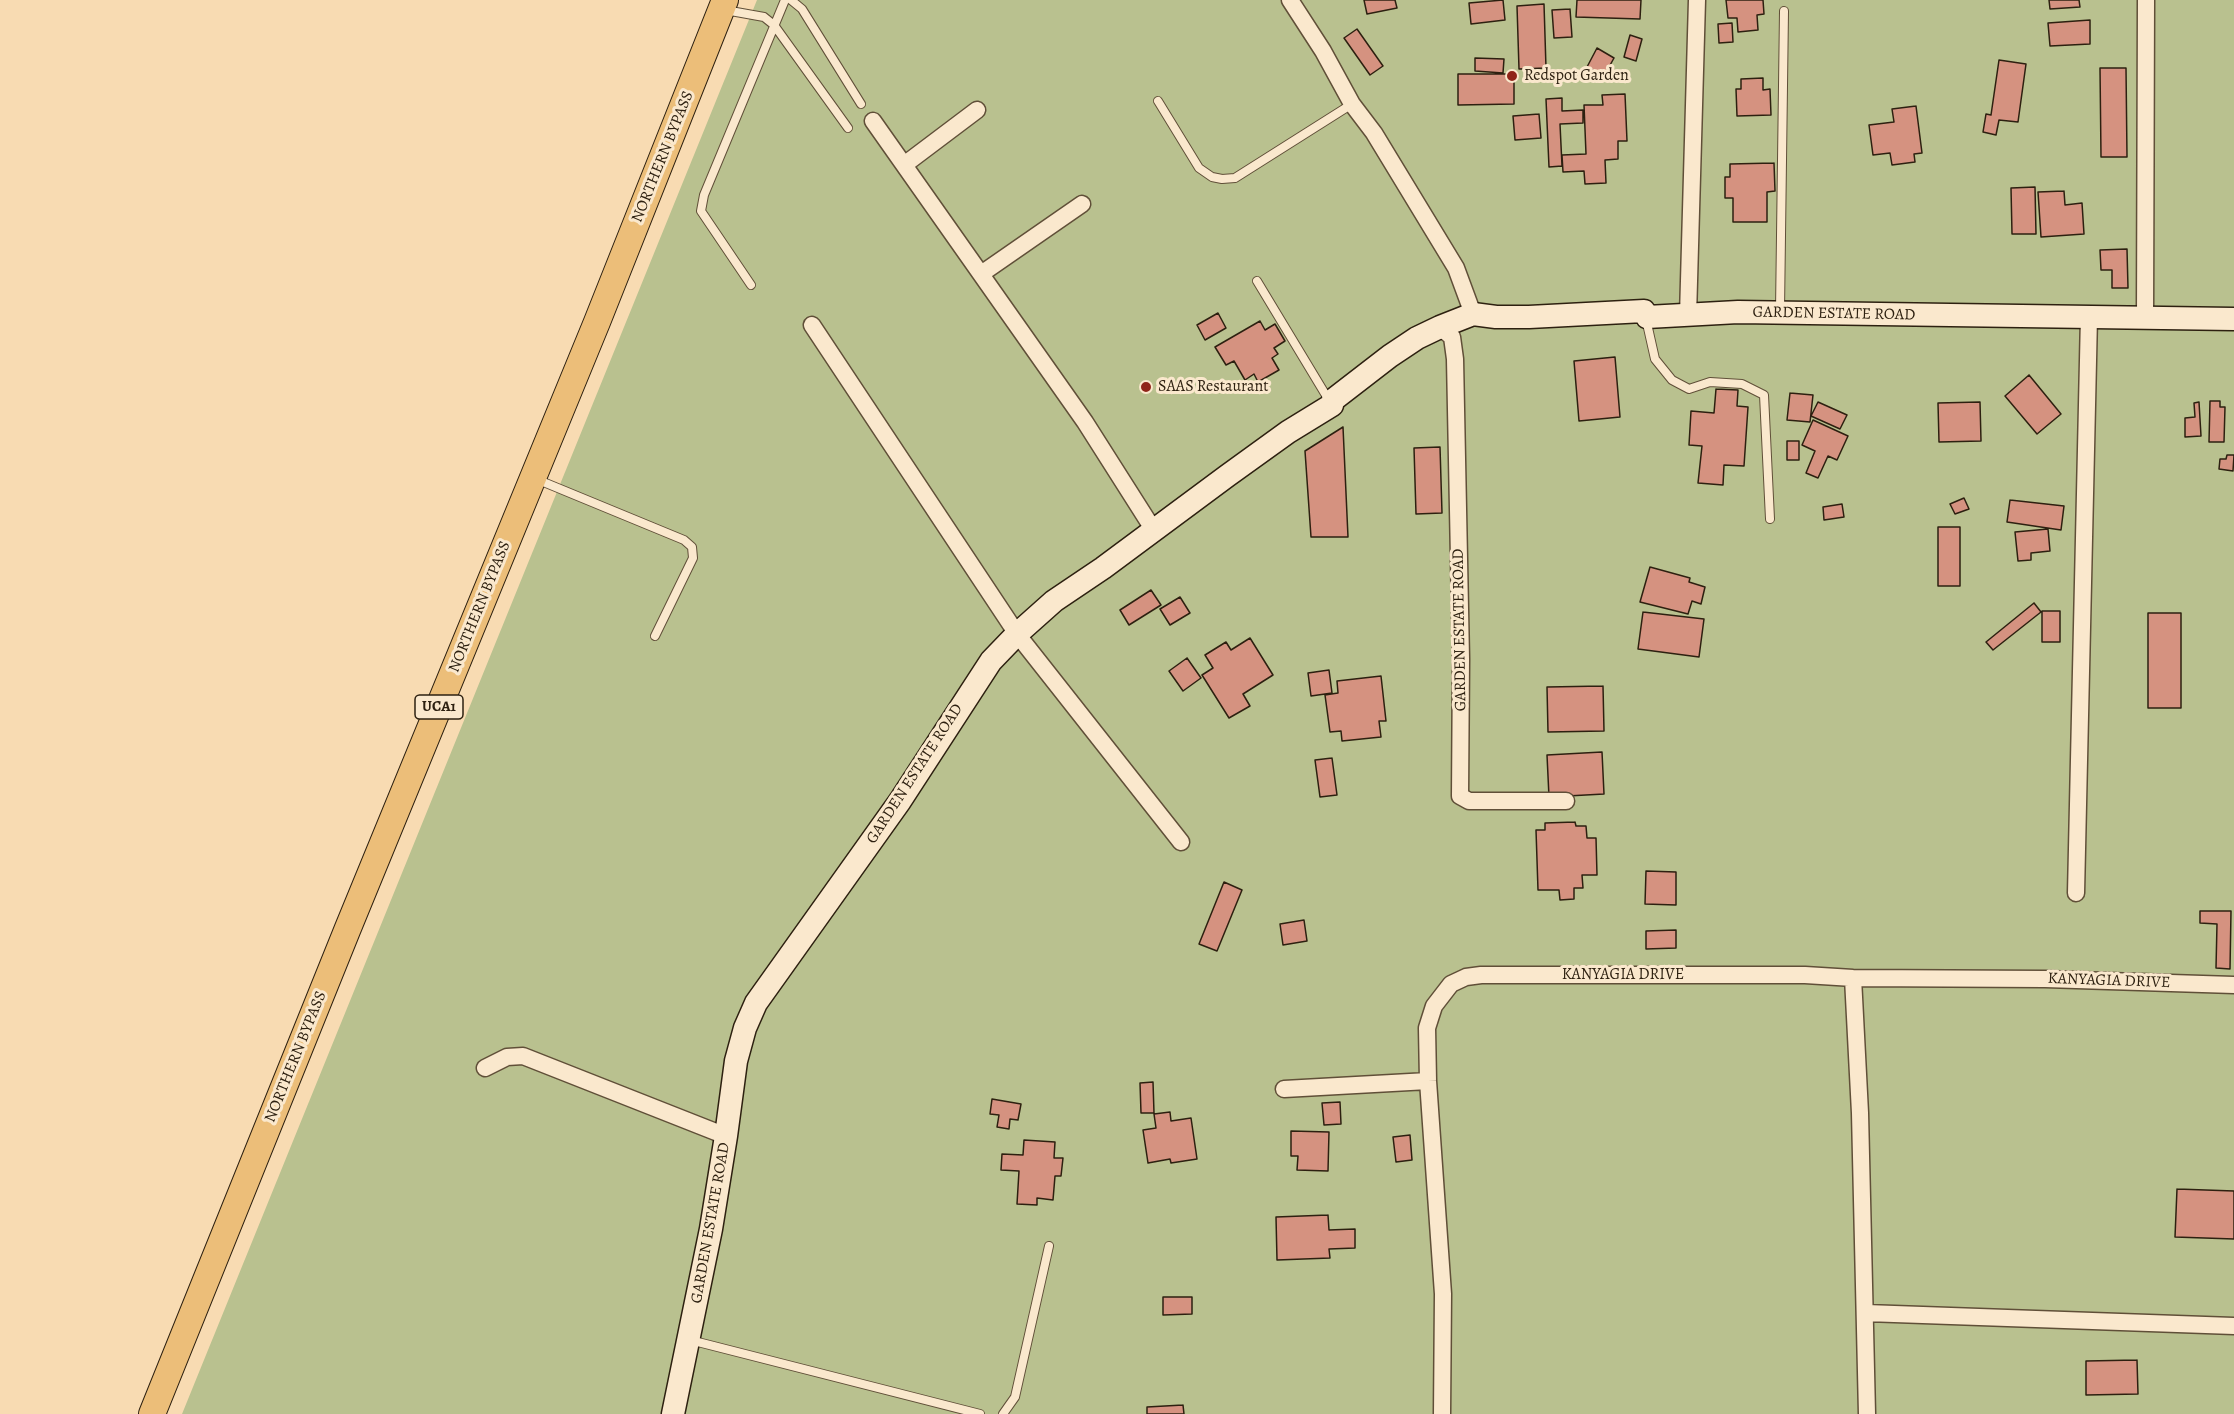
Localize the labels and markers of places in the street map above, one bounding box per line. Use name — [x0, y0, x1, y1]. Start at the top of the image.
place label: Redspot Garden — [1524, 66, 1629, 86]
marker: Redspot Garden — [1505, 69, 1519, 83]
place label: SAAS Restaurant — [1158, 377, 1269, 397]
marker: SAAS Restaurant — [1139, 380, 1153, 394]

